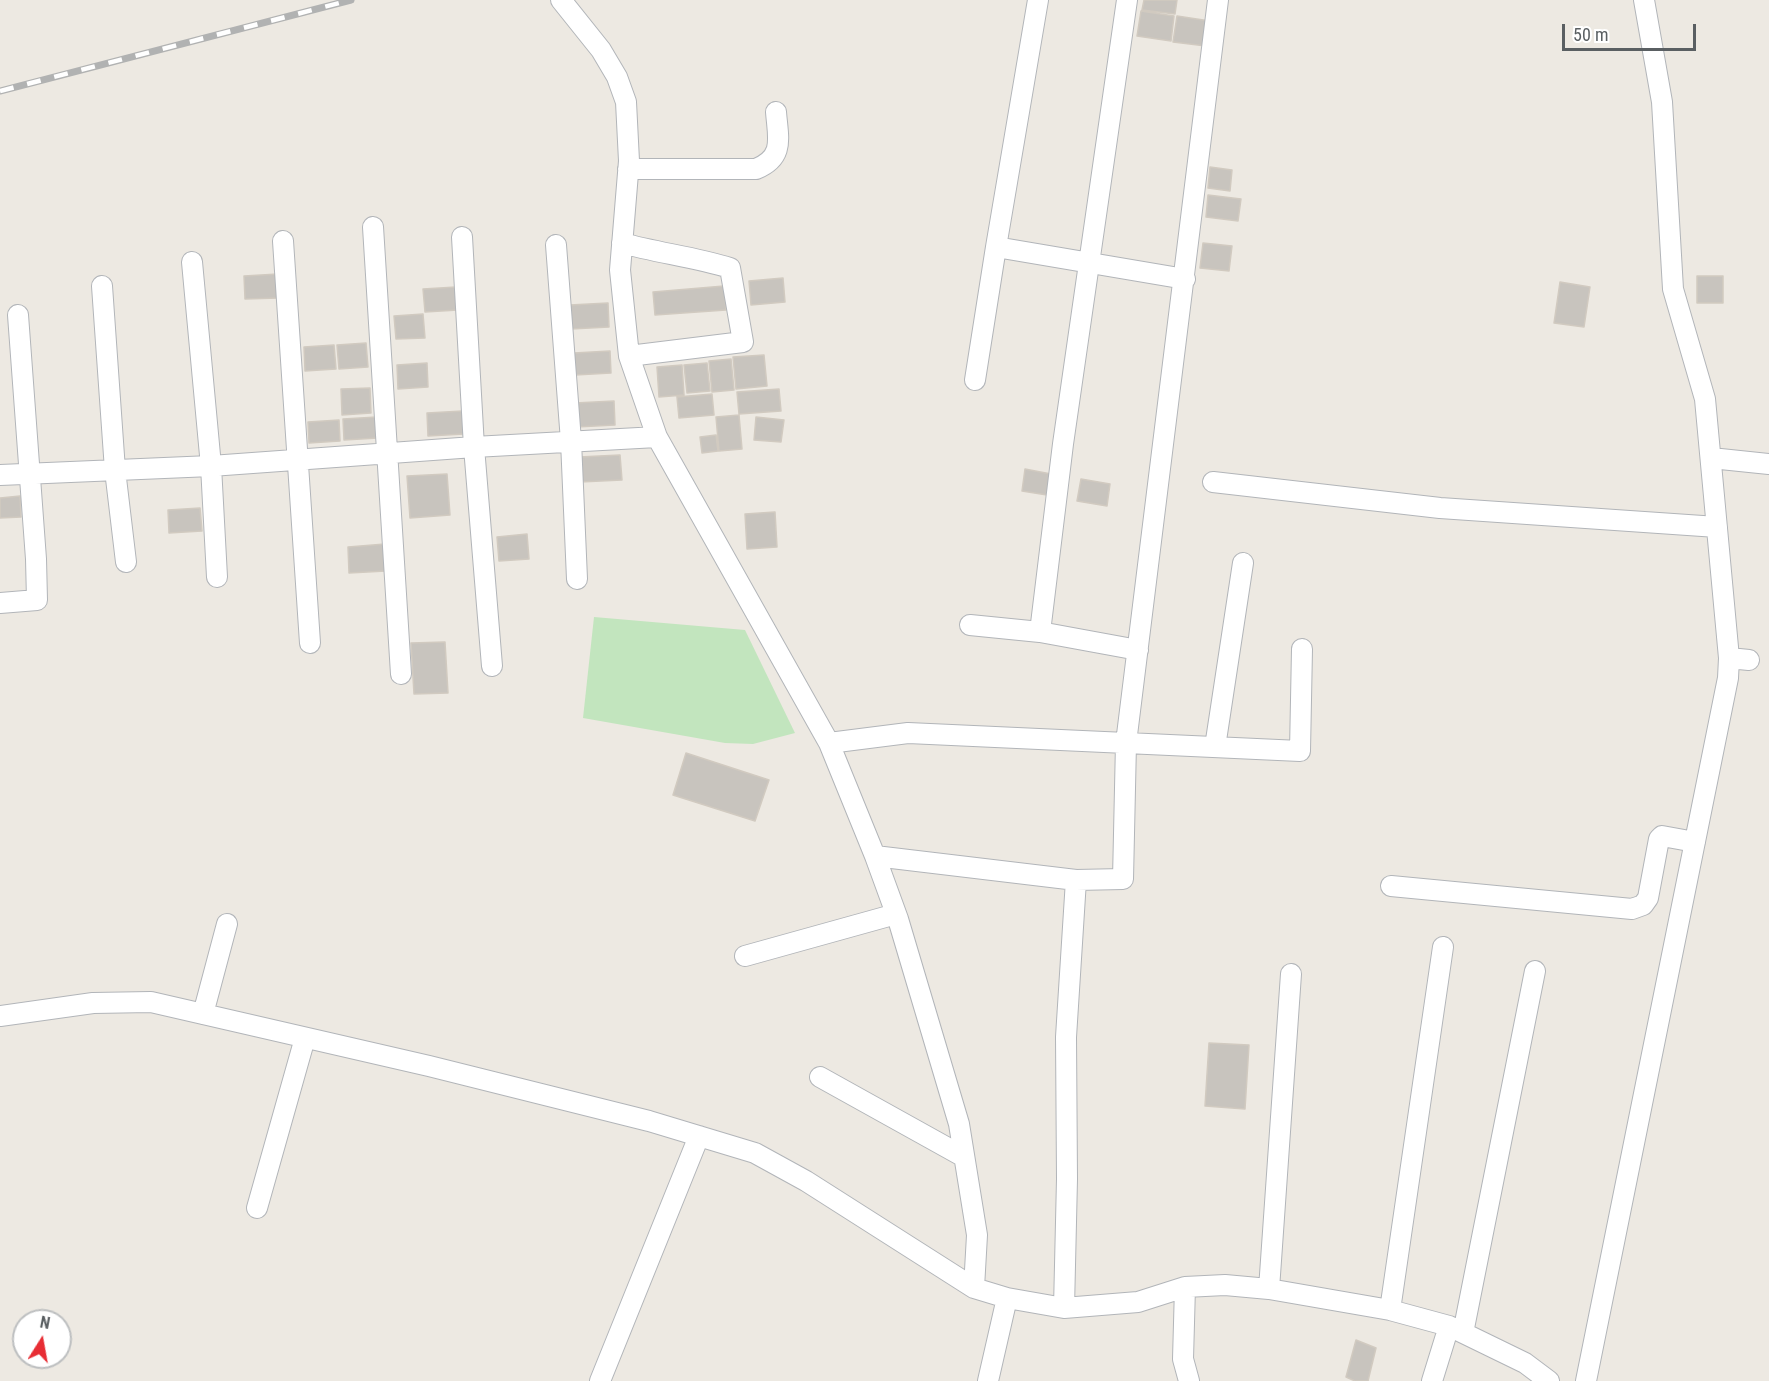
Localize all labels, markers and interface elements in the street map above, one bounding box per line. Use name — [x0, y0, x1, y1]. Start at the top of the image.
scale bar — [1565, 12, 1698, 50]
text: 50 m — [1573, 24, 1608, 45]
north arrow — [12, 1309, 72, 1369]
text: N — [39, 1313, 52, 1333]

